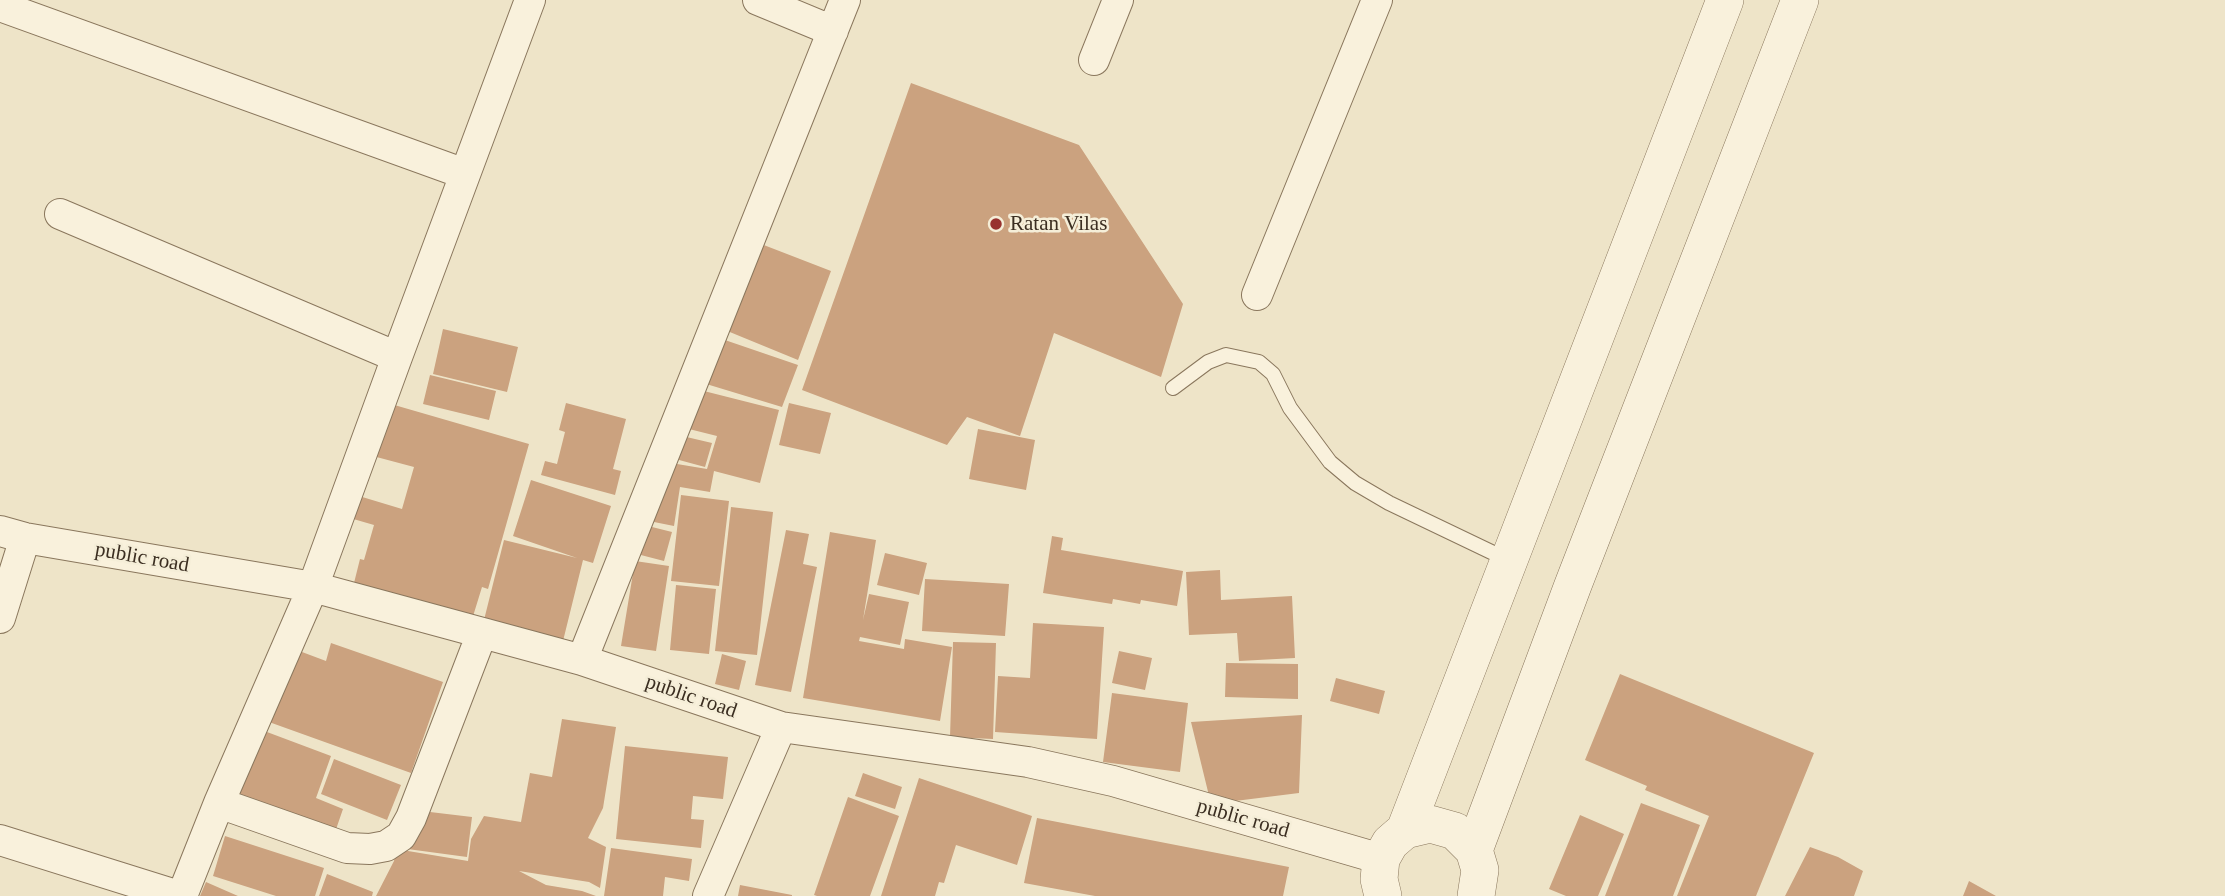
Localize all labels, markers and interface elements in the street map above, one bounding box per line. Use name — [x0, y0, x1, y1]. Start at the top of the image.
place label: Ratan Vilas — [1010, 211, 1107, 237]
marker: Ratan Vilas — [988, 216, 1004, 232]
street label: public road — [93, 537, 191, 579]
street label: public road — [642, 670, 740, 724]
street label: public road — [1194, 794, 1292, 844]

